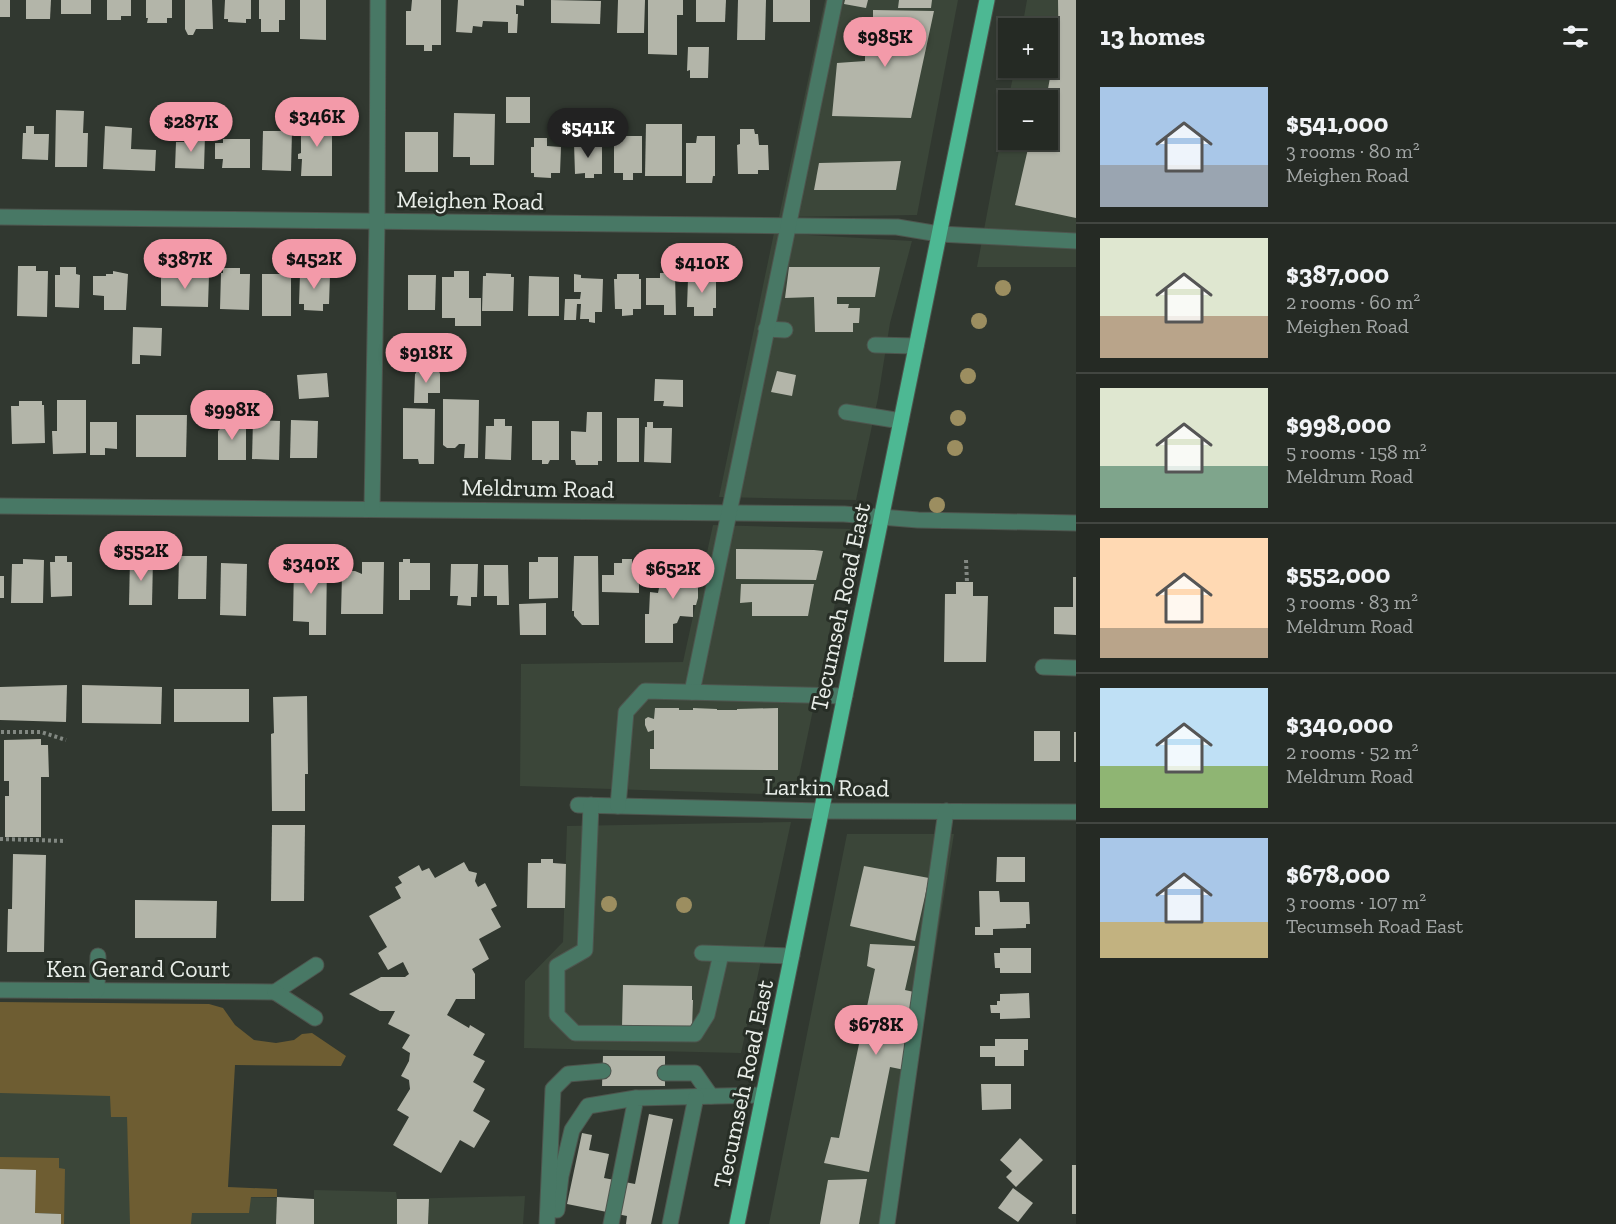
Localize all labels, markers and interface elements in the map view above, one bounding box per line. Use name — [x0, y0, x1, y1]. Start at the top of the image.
pin: $985K — [843, 17, 927, 68]
map controls — [998, 18, 1058, 150]
button: + — [998, 18, 1058, 78]
text: 13 homes — [1100, 20, 1205, 52]
icon: filters — [1559, 20, 1592, 53]
text: $985K — [857, 24, 913, 48]
button: − — [998, 90, 1058, 150]
pin: $346K — [275, 97, 359, 148]
pin: $287K — [149, 102, 233, 153]
text: $346K — [289, 104, 345, 128]
text: $541,000 — [1286, 107, 1388, 139]
pin: $541K — [546, 108, 630, 159]
text: $287K — [164, 109, 218, 133]
icon: home — [1148, 111, 1220, 183]
text: $541K — [561, 115, 615, 139]
text: 3 rooms · 80 m² — [1286, 139, 1420, 163]
text: Meighen Road — [1286, 163, 1409, 187]
street label: Meighen Road — [396, 184, 544, 216]
pin: $387K — [143, 239, 227, 290]
pin: $452K — [272, 239, 356, 290]
pin: $410K — [660, 243, 744, 294]
text: $387K — [158, 246, 212, 270]
text: $452K — [286, 246, 342, 270]
text: $410K — [675, 250, 729, 274]
text: $387,000 — [1286, 258, 1389, 290]
icon: home — [1148, 262, 1220, 334]
text: 2 rooms · 60 m² — [1286, 290, 1420, 314]
text: Meighen Road — [1286, 314, 1409, 338]
pin: $918K — [384, 333, 468, 384]
text: $918K — [400, 340, 452, 364]
pin: $998K — [190, 390, 274, 441]
text: $998K — [204, 397, 260, 421]
text: $998,000 — [1286, 408, 1391, 440]
icon: home — [1148, 412, 1220, 484]
text: 5 rooms · 158 m² — [1286, 440, 1427, 464]
text: Meldrum Road — [1286, 464, 1413, 488]
street label: Meldrum Road — [461, 472, 615, 504]
street label: Tecumseh Road East — [804, 500, 876, 714]
pin: $552K — [99, 531, 183, 582]
text: $552K — [114, 538, 168, 562]
pin: $340K — [269, 544, 353, 595]
pin: $652K — [631, 549, 715, 600]
text: $340K — [283, 551, 339, 575]
text: $652K — [645, 556, 701, 580]
text: $552,000 — [1286, 558, 1391, 590]
icon: home — [1148, 562, 1220, 634]
text: 3 rooms · 83 m² — [1286, 590, 1418, 614]
text: Meldrum Road — [1286, 614, 1413, 638]
text: $340,000 — [1286, 708, 1393, 740]
icon: home — [1148, 712, 1220, 784]
text: 2 rooms · 52 m² — [1286, 740, 1419, 764]
text: Meldrum Road — [1286, 764, 1413, 788]
street label: Larkin Road — [764, 771, 890, 803]
text: $678,000 — [1286, 858, 1390, 890]
icon: home — [1148, 862, 1220, 934]
text: 3 rooms · 107 m² — [1286, 890, 1426, 914]
text: Tecumseh Road East — [1286, 914, 1463, 938]
street label: Ken Gerard Court — [46, 954, 230, 983]
street label: Tecumseh Road East — [707, 977, 779, 1191]
pin: $678K — [834, 1005, 918, 1056]
text: $678K — [849, 1012, 903, 1036]

